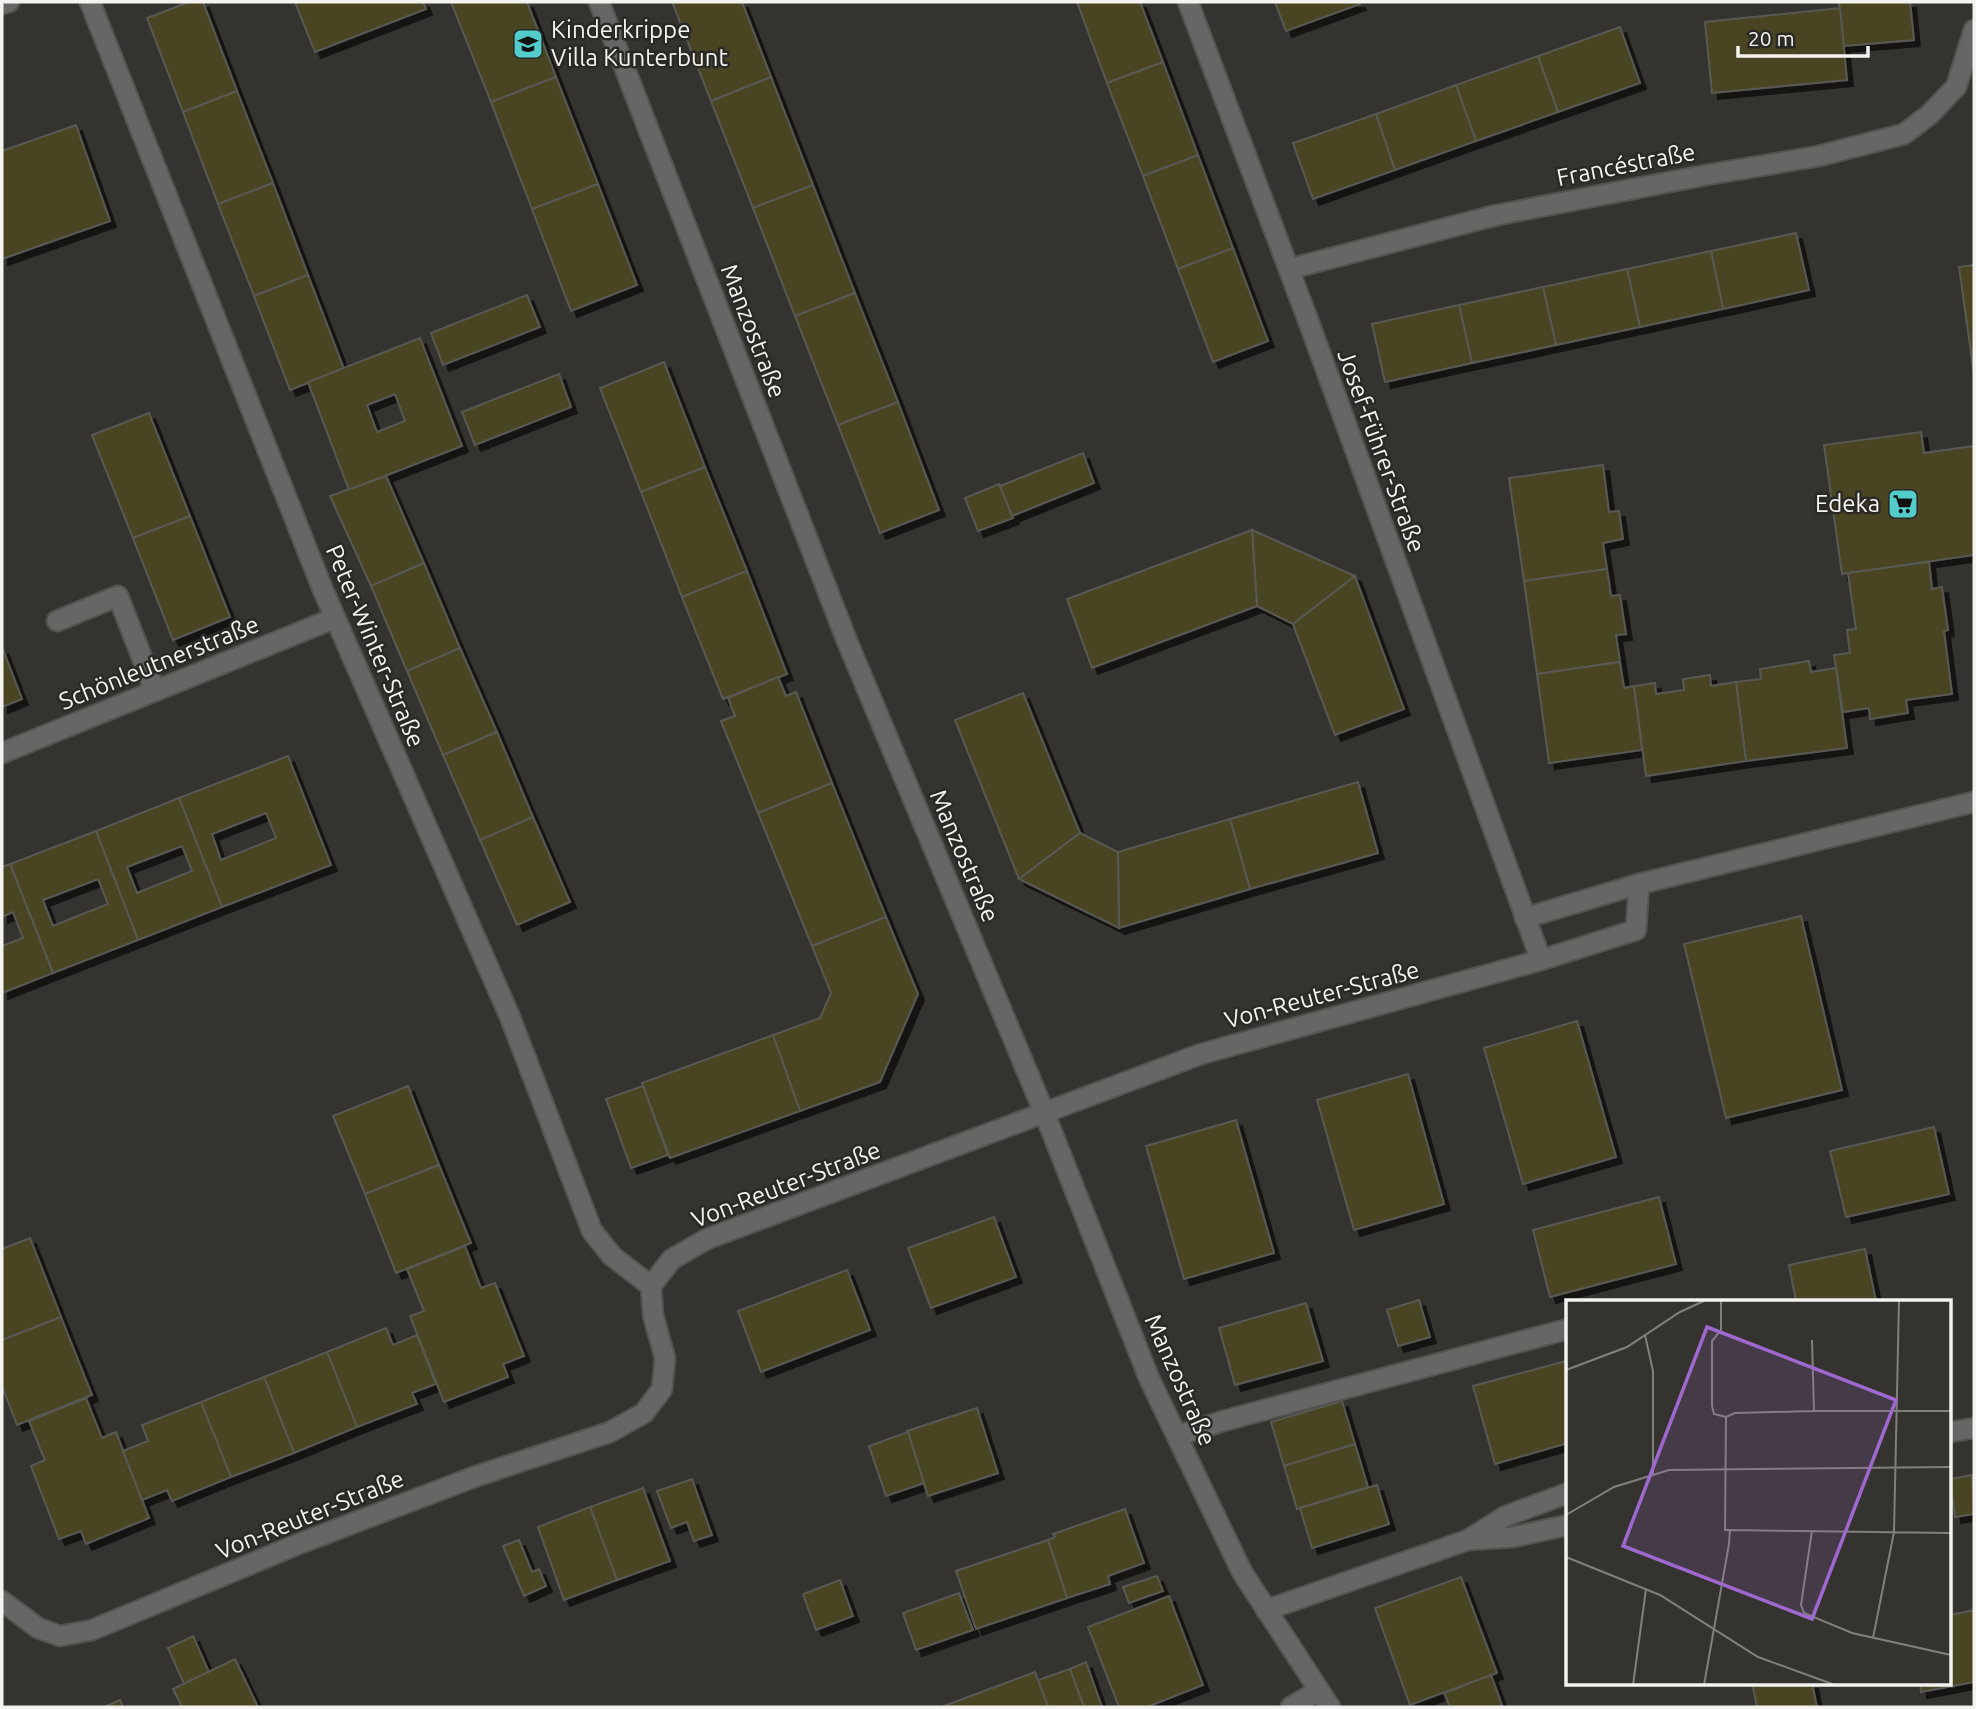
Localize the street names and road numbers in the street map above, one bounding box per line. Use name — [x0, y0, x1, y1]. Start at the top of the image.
street label: Francéstraße — [1554, 138, 1698, 191]
street label: Manzostraße — [716, 260, 791, 401]
street label: Josef-Führer-Straße — [1332, 346, 1431, 556]
street label: Peter-Winter-Straße — [321, 541, 430, 751]
street label: Schönleutnerstraße — [55, 610, 263, 715]
street label: Manzostraße — [925, 786, 1004, 926]
street label: Von-Reuter-Straße — [1222, 956, 1422, 1033]
street label: Von-Reuter-Straße — [688, 1136, 884, 1233]
street label: Manzostraße — [1140, 1310, 1221, 1450]
street label: Von-Reuter-Straße — [212, 1465, 408, 1565]

